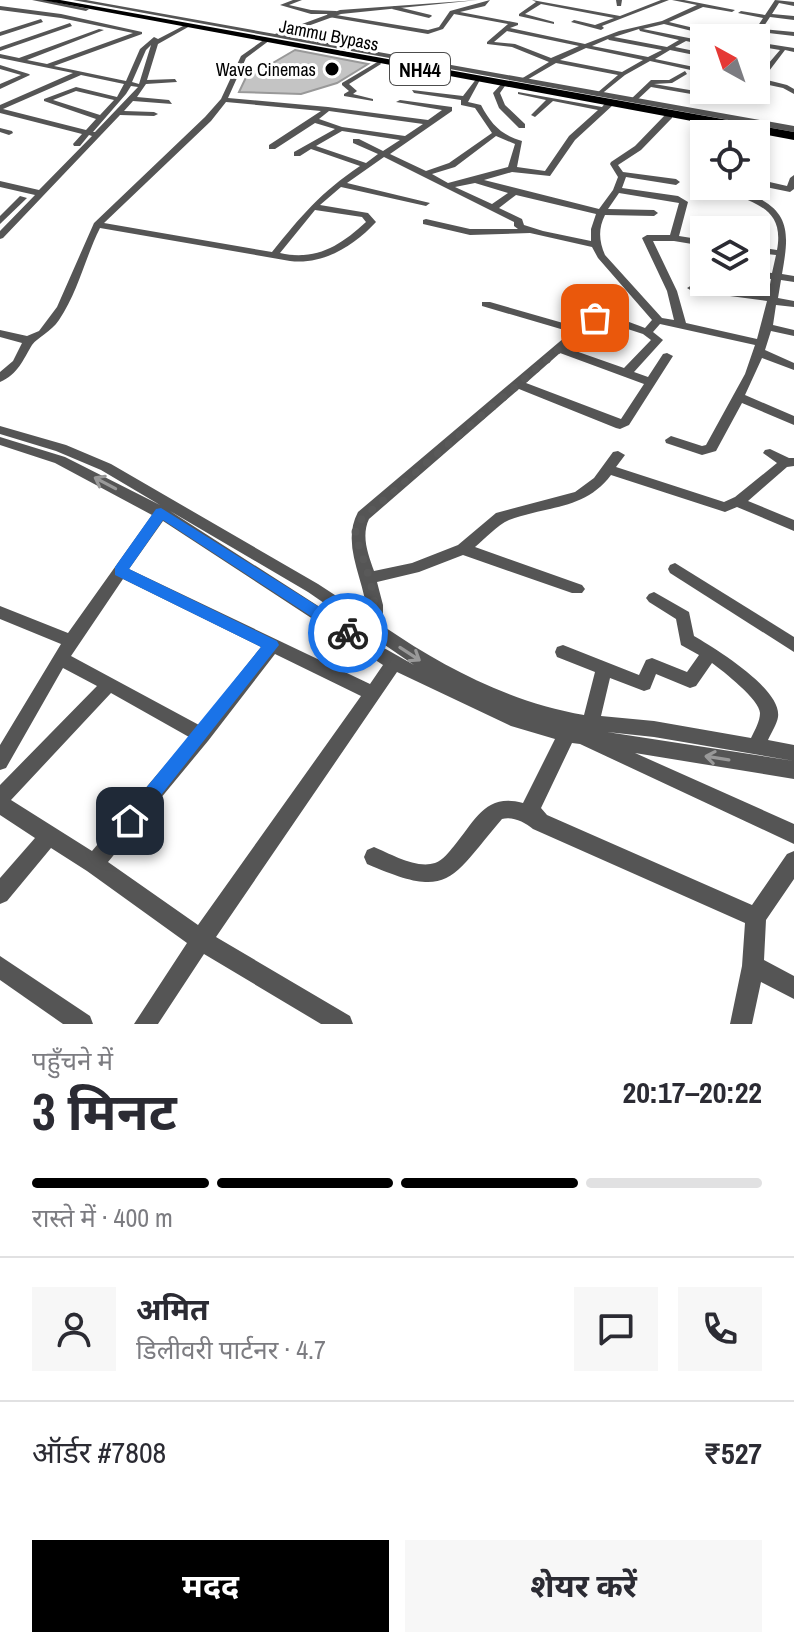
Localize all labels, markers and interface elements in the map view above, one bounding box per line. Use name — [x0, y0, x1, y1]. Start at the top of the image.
street label: Jammu Bypass — [277, 13, 381, 57]
north arrow — [690, 24, 770, 104]
map controls — [690, 24, 770, 296]
road number: NH44 — [390, 53, 450, 85]
place label: Wave Cinemas — [216, 57, 316, 82]
marker: Wave Cinemas — [323, 60, 341, 78]
button: locate — [690, 120, 770, 200]
button: layers — [690, 216, 770, 296]
pin — [561, 284, 629, 352]
icon: bag — [573, 296, 617, 340]
one-way arrow — [94, 475, 118, 491]
courier — [308, 593, 388, 673]
icon: bike — [326, 611, 370, 655]
one-way arrow — [399, 646, 421, 663]
one-way arrow — [705, 750, 730, 765]
pin — [96, 787, 164, 855]
icon: home — [108, 799, 152, 843]
text: पहुँचने में — [32, 1043, 113, 1078]
text: 20:17–20:22 — [623, 1072, 762, 1112]
text: 3 मिनट — [32, 1076, 177, 1146]
text: रास्ते में · 400 m — [32, 1200, 173, 1235]
button: person — [32, 1287, 116, 1371]
button: chat — [574, 1287, 658, 1371]
button: phone — [678, 1287, 762, 1371]
text: अमित — [136, 1289, 209, 1329]
text: डिलीवरी पार्टनर · 4.7 — [136, 1332, 326, 1367]
text: ऑर्डर #7808 — [32, 1432, 166, 1472]
text: ₹527 — [704, 1433, 762, 1473]
button: मदद — [32, 1540, 389, 1632]
button: शेयर करें — [405, 1540, 762, 1632]

